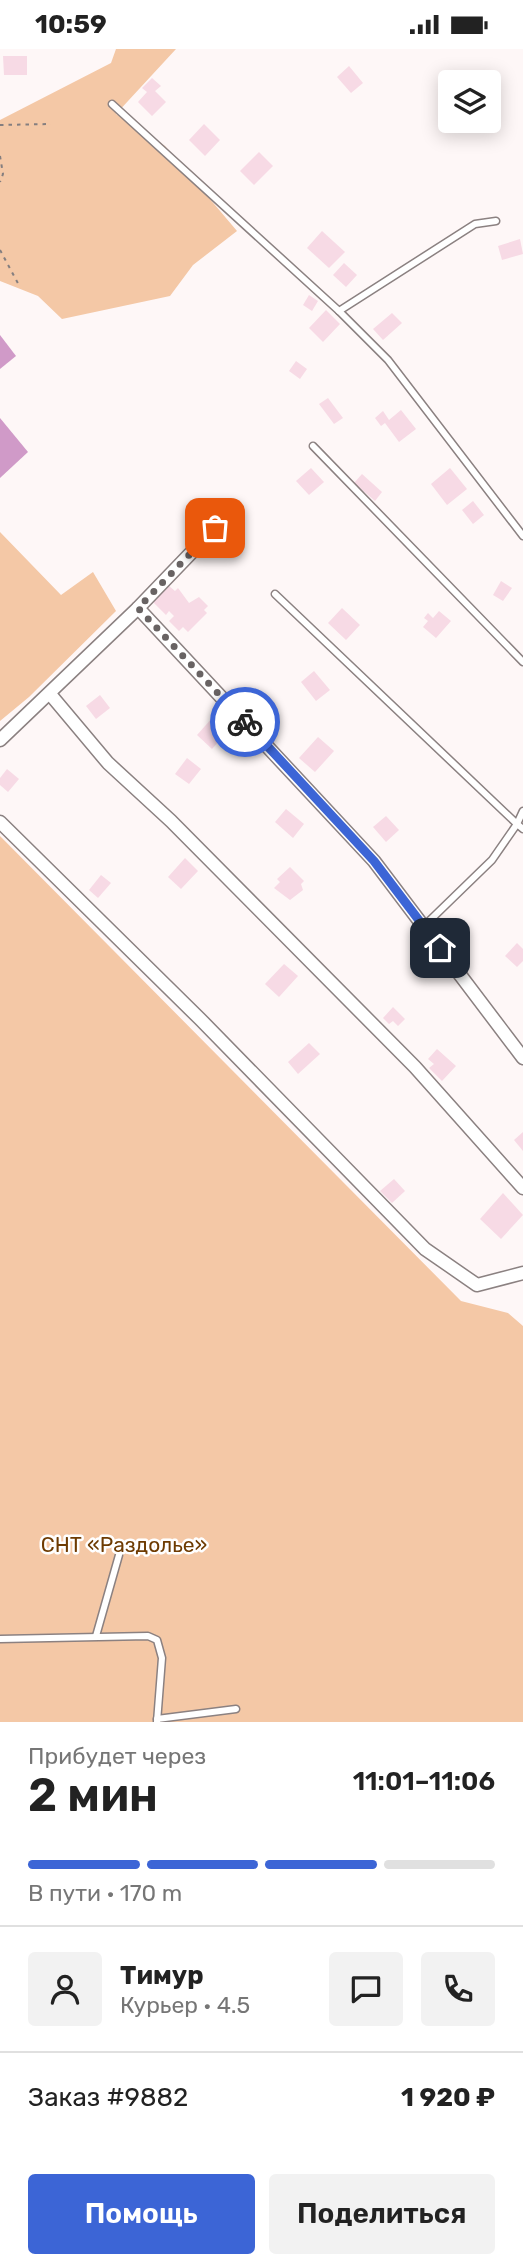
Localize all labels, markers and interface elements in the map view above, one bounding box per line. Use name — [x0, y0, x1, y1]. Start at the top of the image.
text: 10:59 — [35, 9, 107, 40]
map controls — [438, 70, 501, 133]
button: layers — [438, 70, 501, 133]
pin — [185, 498, 245, 558]
icon: bag — [196, 509, 234, 547]
courier — [210, 687, 280, 757]
icon: bike — [226, 703, 264, 741]
pin — [410, 918, 470, 978]
icon: home — [421, 929, 459, 967]
park label: СНТ «Раздолье» — [41, 1532, 207, 1557]
text: Прибудет через — [28, 1742, 206, 1770]
text: 11:01–11:06 — [353, 1766, 495, 1797]
text: 2 мин — [28, 1768, 158, 1823]
text: В пути · 170 m — [28, 1879, 182, 1907]
button: person — [28, 1952, 102, 2026]
button: chat — [329, 1952, 403, 2026]
button: phone — [421, 1952, 495, 2026]
text: Тимур — [120, 1960, 204, 1991]
text: Курьер · 4.5 — [120, 1991, 250, 2019]
text: Заказ #9882 — [28, 2082, 188, 2113]
text: 1 920 ₽ — [401, 2082, 495, 2113]
button: Помощь — [28, 2174, 255, 2254]
button: Поделиться — [269, 2174, 495, 2254]

